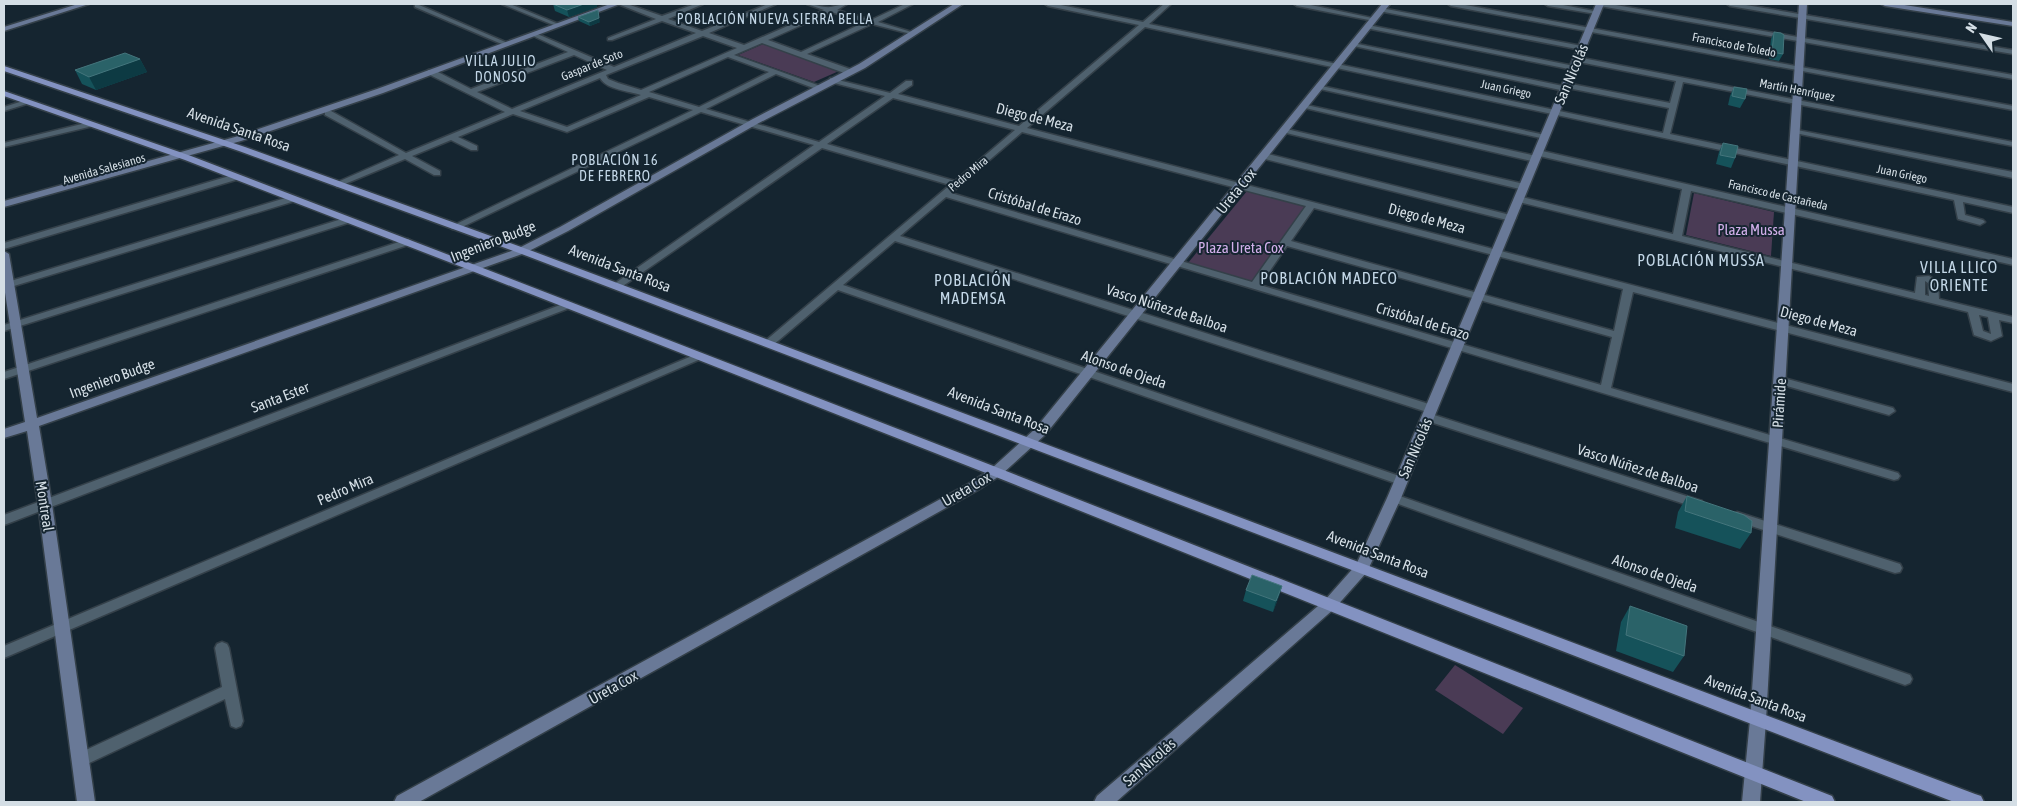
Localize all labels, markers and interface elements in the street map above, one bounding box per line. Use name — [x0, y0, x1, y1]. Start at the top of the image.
north arrow — [1957, 10, 2007, 60]
district label: POBLACIÓN NUEVA SIERRA BELLA — [677, 11, 873, 27]
text: N — [1962, 20, 1980, 36]
street label: Francisco de Toledo — [1691, 30, 1778, 60]
street label: San Nicolás — [1551, 41, 1591, 107]
street label: Gaspar de Soto — [559, 46, 625, 84]
district label: VILLA JULIO DONOSO — [466, 53, 536, 85]
street label: Martín Henríquez — [1758, 76, 1837, 104]
street label: Juan Griego — [1479, 77, 1533, 101]
street label: Diego de Meza — [995, 99, 1075, 135]
street label: Avenida Santa Rosa — [185, 103, 293, 155]
street label: Avenida Salesianos — [61, 151, 147, 187]
district label: POBLACIÓN 16 DE FEBRERO — [571, 152, 659, 184]
street label: Pedro Mira — [945, 153, 991, 195]
street label: Juan Griego — [1875, 162, 1929, 186]
street label: Ureta Cox — [1213, 165, 1259, 217]
street label: Francisco de Castañeda — [1727, 177, 1829, 213]
street label: Cristóbal de Erazo — [986, 184, 1084, 228]
street label: Diego de Meza — [1387, 200, 1467, 236]
street label: Ingeniero Budge — [448, 217, 538, 265]
park label: Plaza Mussa — [1717, 221, 1785, 238]
park label: Plaza Ureta Cox — [1198, 239, 1284, 256]
street label: Avenida Santa Rosa — [567, 241, 673, 295]
district label: POBLACIÓN MUSSA — [1637, 251, 1765, 269]
district label: VILLA LLICO ORIENTE — [1920, 258, 1998, 294]
district label: POBLACIÓN MADECO — [1260, 269, 1398, 287]
district label: POBLACIÓN MADEMSA — [934, 271, 1012, 307]
street label: Vasco Núñez de Balboa — [1104, 280, 1230, 336]
street label: Cristóbal de Erazo — [1374, 299, 1472, 343]
street label: Diego de Meza — [1779, 303, 1859, 339]
street label: Alonso de Ojeda — [1079, 346, 1169, 392]
street label: Ingeniero Budge — [67, 355, 157, 401]
street label: Pirámide — [1769, 377, 1789, 428]
street label: Santa Ester — [248, 378, 312, 416]
street label: Avenida Santa Rosa — [946, 383, 1052, 437]
street label: San Nicolás — [1395, 415, 1435, 481]
street label: Vasco Núñez de Balboa — [1575, 440, 1701, 496]
street label: Ureta Cox — [939, 468, 993, 510]
street label: Pedro Mira — [314, 470, 376, 508]
street label: Montreal — [33, 480, 57, 532]
street label: Avenida Santa Rosa — [1325, 527, 1431, 581]
street label: Alonso de Ojeda — [1610, 550, 1700, 596]
street label: Ureta Cox — [586, 667, 640, 707]
street label: Avenida Santa Rosa — [1703, 671, 1809, 725]
street label: San Nicolás — [1119, 735, 1179, 789]

